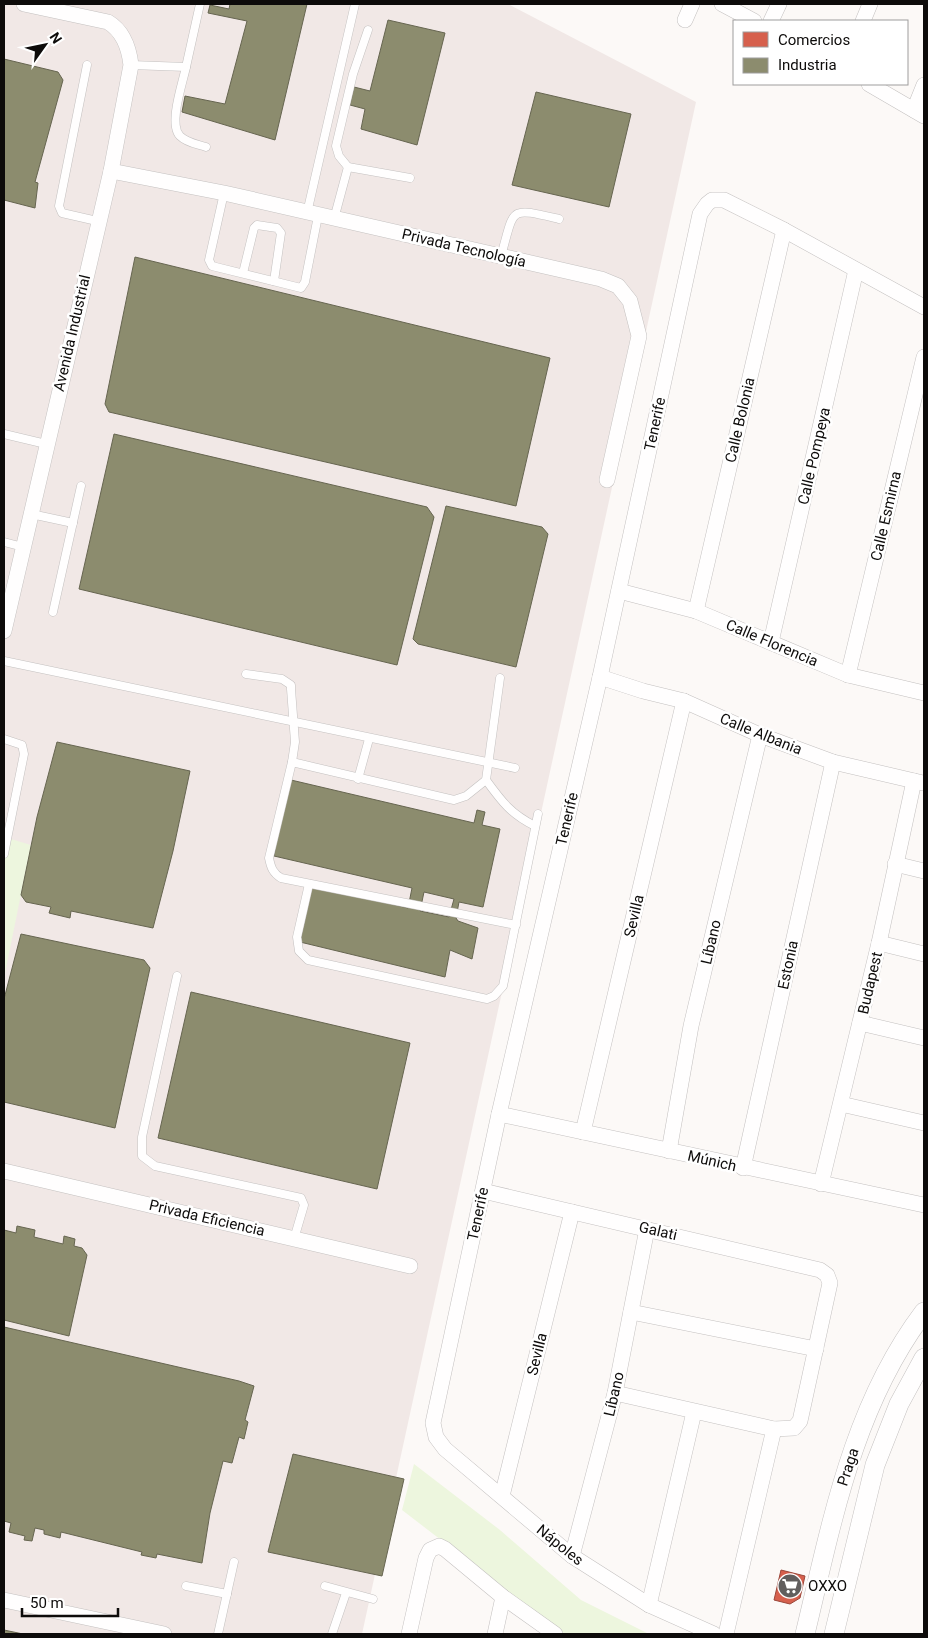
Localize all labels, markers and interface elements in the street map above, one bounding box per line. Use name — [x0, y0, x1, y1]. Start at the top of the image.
north arrow — [20, 20, 70, 70]
legend — [733, 20, 908, 85]
text: N — [46, 29, 65, 46]
text: Comercios — [778, 31, 850, 49]
text: Industria — [778, 56, 837, 74]
street label: Privada Tecnología — [400, 225, 528, 271]
street label: Avenida Industrial — [50, 273, 94, 393]
street label: Calle Bolonia — [721, 376, 759, 464]
street label: Tenerife — [641, 396, 669, 452]
street label: Calle Pompeya — [794, 406, 834, 506]
street label: Calle Esmirna — [867, 469, 905, 563]
street label: Calle Florencia — [723, 616, 821, 670]
street label: Calle Albania — [717, 709, 805, 759]
street label: Tenerife — [552, 791, 582, 847]
street label: Sevilla — [620, 893, 648, 939]
street label: Líbano — [697, 918, 725, 966]
street label: Estonia — [774, 939, 802, 991]
street label: Budapest — [854, 950, 886, 1016]
street label: Múnich — [686, 1147, 738, 1175]
street label: Tenerife — [464, 1186, 492, 1242]
street label: Privada Eficiencia — [147, 1196, 267, 1240]
street label: Galati — [637, 1218, 679, 1244]
street label: Sevilla — [523, 1331, 551, 1377]
street label: Líbano — [600, 1370, 628, 1418]
street label: Praga — [833, 1446, 863, 1488]
street label: Nápoles — [533, 1521, 587, 1569]
supermarket icon: OXXO — [777, 1573, 803, 1599]
place label: OXXO — [808, 1577, 847, 1595]
scale bar — [22, 1586, 119, 1618]
text: 50 m — [30, 1594, 64, 1612]

